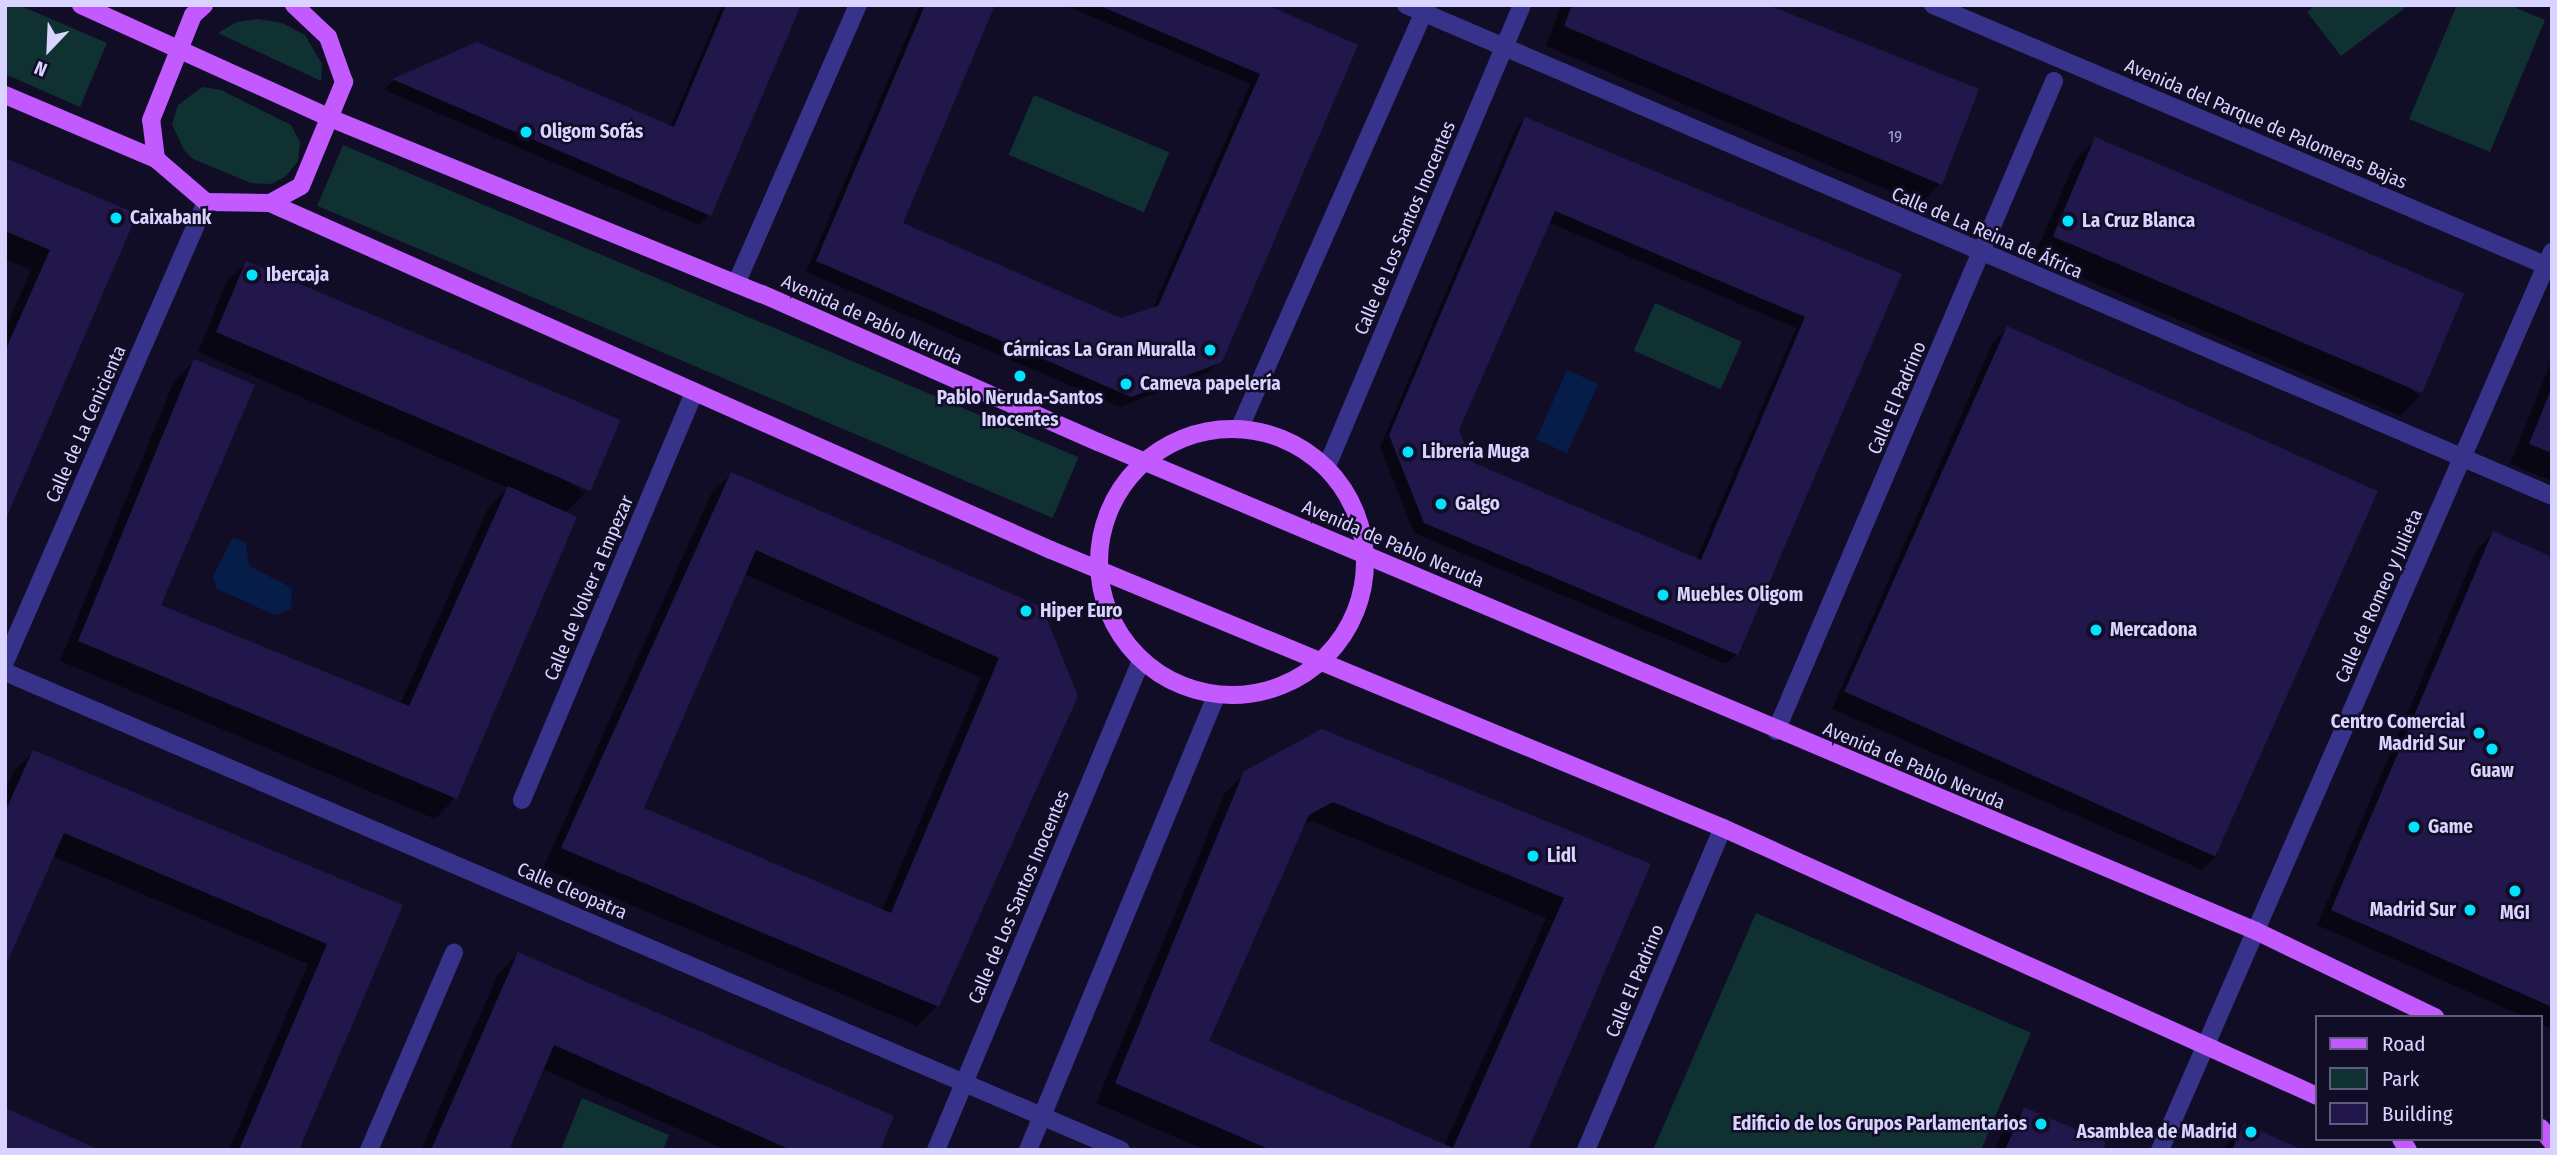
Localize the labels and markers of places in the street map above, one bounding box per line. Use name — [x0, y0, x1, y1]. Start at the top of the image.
place label: Oligom Sofás — [540, 121, 643, 143]
marker: Oligom Sofás — [518, 124, 534, 140]
place label: Caixabank — [130, 207, 211, 229]
marker: Caixabank — [108, 210, 124, 226]
place label: La Cruz Blanca — [2082, 210, 2195, 232]
marker: La Cruz Blanca — [2060, 213, 2076, 229]
place label: Ibercaja — [266, 264, 329, 286]
marker: Ibercaja — [244, 267, 260, 283]
place label: Cárnicas La Gran Muralla — [1003, 339, 1196, 361]
marker: Cárnicas La Gran Muralla — [1202, 342, 1218, 358]
marker: Pablo Neruda-Santos Inocentes — [1012, 368, 1028, 384]
place label: Cameva papelería — [1140, 373, 1281, 395]
marker: Cameva papelería — [1118, 376, 1134, 392]
place label: Pablo Neruda-Santos Inocentes — [937, 387, 1103, 431]
place label: Librería Muga — [1422, 441, 1529, 463]
marker: Librería Muga — [1400, 444, 1416, 460]
place label: Galgo — [1455, 493, 1500, 515]
marker: Galgo — [1433, 496, 1449, 512]
place label: Muebles Oligom — [1677, 584, 1803, 606]
marker: Muebles Oligom — [1655, 587, 1671, 603]
place label: Hiper Euro — [1040, 600, 1122, 622]
marker: Hiper Euro — [1018, 603, 1034, 619]
place label: Mercadona — [2110, 619, 2197, 641]
marker: Mercadona — [2088, 622, 2104, 638]
place label: Centro Comercial Madrid Sur — [2331, 711, 2465, 755]
marker: Centro Comercial Madrid Sur — [2471, 725, 2487, 741]
marker: Guaw — [2484, 741, 2500, 757]
place label: Guaw — [2470, 760, 2514, 782]
place label: Game — [2428, 816, 2473, 838]
marker: Game — [2406, 819, 2422, 835]
place label: Lidl — [1547, 845, 1576, 867]
marker: Lidl — [1525, 848, 1541, 864]
marker: MGI — [2507, 883, 2523, 899]
place label: Madrid Sur — [2370, 899, 2456, 921]
marker: Madrid Sur — [2462, 902, 2478, 918]
place label: MGI — [2500, 902, 2530, 924]
place label: Edificio de los Grupos Parlamentarios — [1732, 1113, 2027, 1135]
marker: Edificio de los Grupos Parlamentarios — [2033, 1116, 2049, 1132]
place label: Asamblea de Madrid — [2077, 1121, 2237, 1143]
marker: Asamblea de Madrid — [2243, 1124, 2259, 1140]

